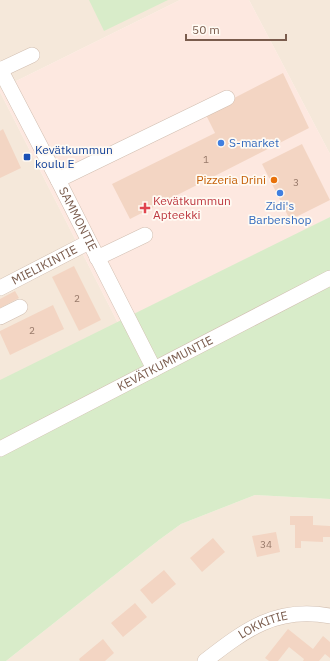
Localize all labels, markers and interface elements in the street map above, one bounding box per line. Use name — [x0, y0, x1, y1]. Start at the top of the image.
scale bar — [186, 16, 286, 42]
text: 50 m — [192, 22, 220, 37]
place label: S-market — [229, 135, 279, 150]
marker: S-market — [216, 138, 226, 148]
place label: Kevätkummun koulu E — [35, 142, 113, 171]
marker: Kevätkummun koulu E — [22, 152, 32, 162]
house number: 1 — [203, 153, 209, 166]
place label: Pizzeria Drini — [196, 172, 266, 187]
marker: Pizzeria Drini — [269, 175, 279, 185]
house number: 3 — [293, 176, 299, 189]
street label: SAMMONTIE — [56, 184, 101, 253]
marker: Zidi's Barbershop — [275, 188, 285, 198]
place label: Kevätkummun Apteekki — [153, 193, 231, 222]
place label: Zidi's Barbershop — [249, 198, 312, 227]
marker: Kevätkummun Apteekki — [140, 203, 150, 213]
street label: MIELIKINTIE — [9, 241, 80, 288]
house number: 2 — [74, 292, 80, 305]
house number: 2 — [29, 324, 35, 337]
street label: KEVÄTKUMMUNTIE — [115, 332, 215, 394]
house number: 34 — [260, 538, 272, 551]
street label: LOKKITIE — [235, 607, 289, 642]

